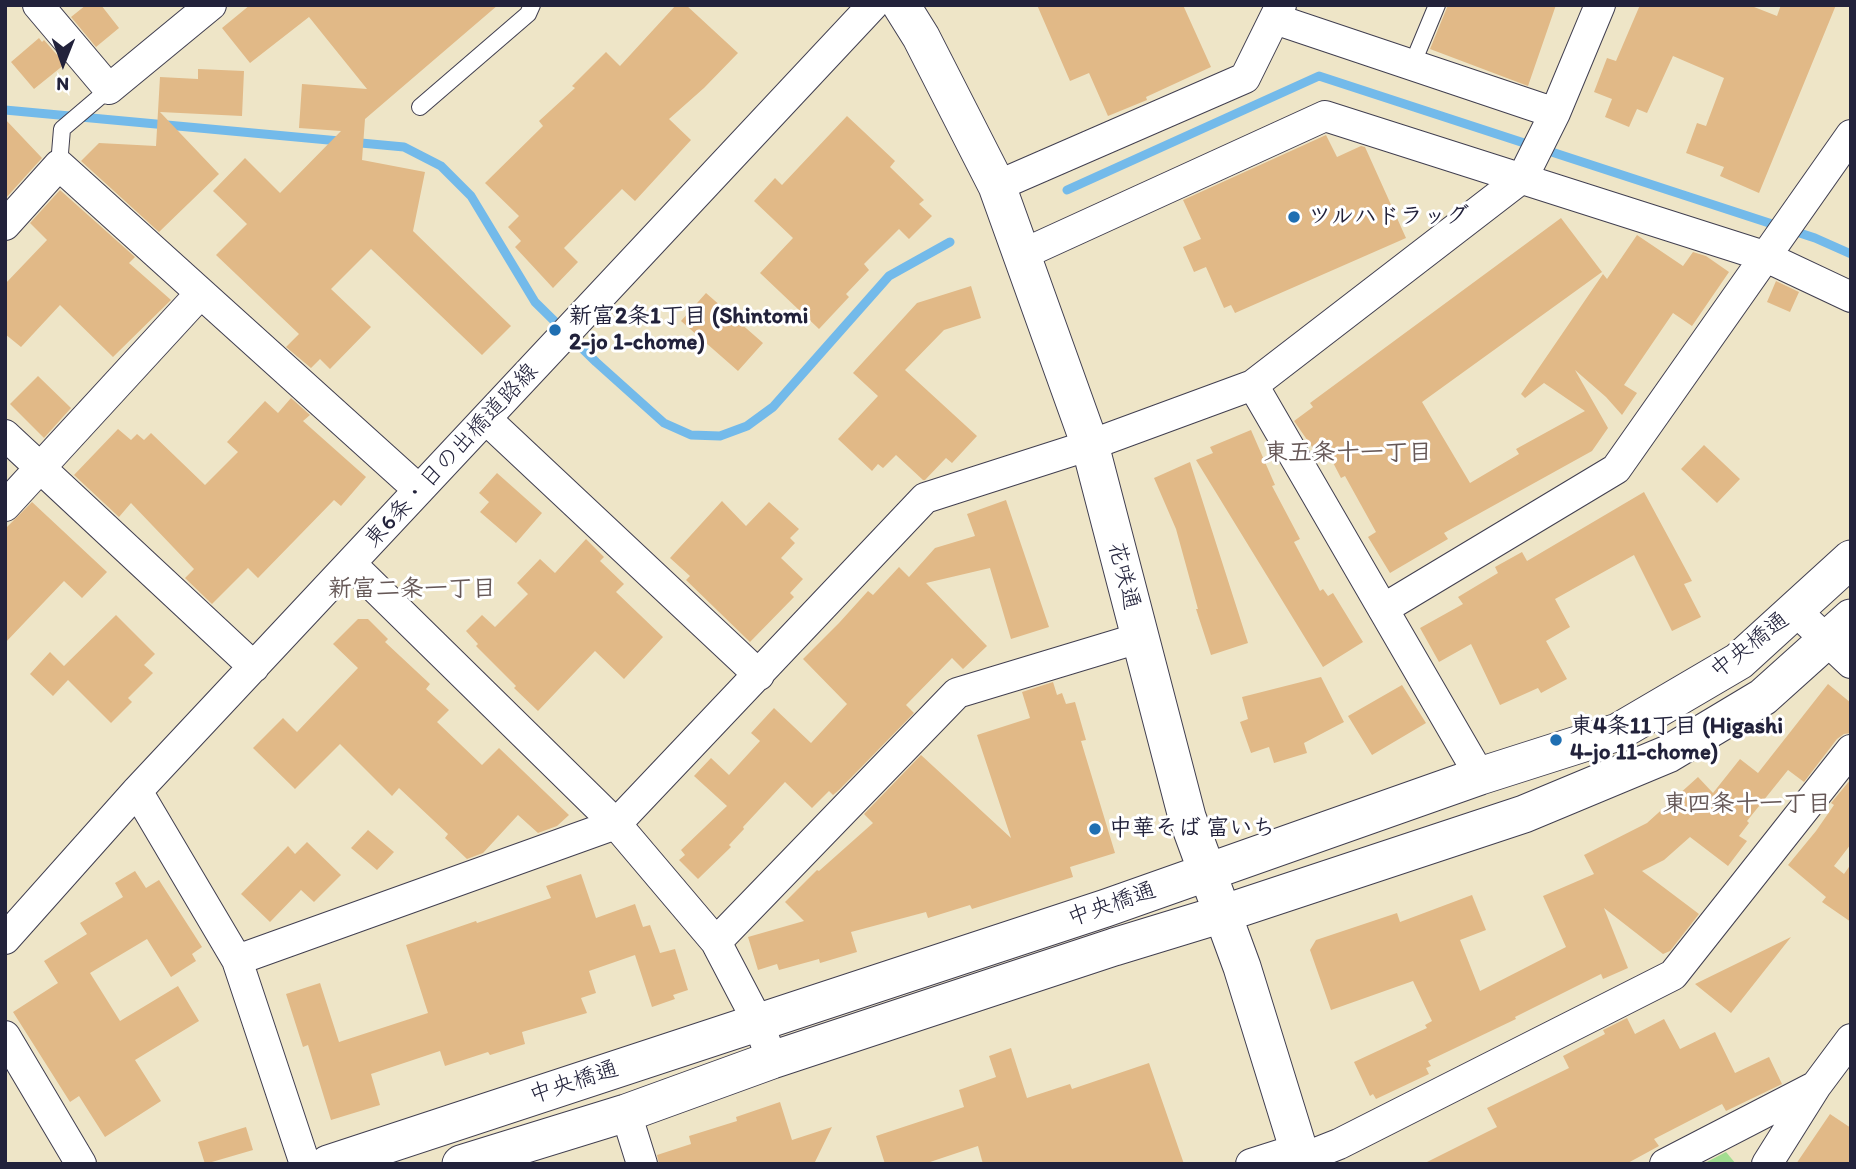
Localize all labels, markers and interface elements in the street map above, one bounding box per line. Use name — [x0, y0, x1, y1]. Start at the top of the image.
north arrow — [28, 28, 98, 98]
text: N — [56, 73, 69, 96]
place label: ツルハドラッグ — [1308, 203, 1469, 231]
marker: ツルハドラッグ — [1286, 209, 1302, 225]
place label: 新富2条1丁目 (Shintomi 2-jo 1-chome) — [569, 303, 808, 357]
marker: 新富2条1丁目 (Shintomi 2-jo 1-chome) — [547, 322, 563, 338]
street label: 東6条・日の出橋道路線 — [359, 358, 545, 554]
district label: 東五条十一丁目 — [1264, 440, 1432, 468]
street label: 花咲通 — [1101, 539, 1145, 613]
district label: 新富二条一丁目 — [328, 576, 496, 604]
street label: 中央橋通 — [1705, 607, 1795, 685]
place label: 東4条11丁目 (Higashi 4-jo 11-chome) — [1570, 713, 1783, 767]
marker: 東4条11丁目 (Higashi 4-jo 11-chome) — [1548, 732, 1564, 748]
district label: 東四条十一丁目 — [1663, 791, 1831, 819]
place label: 中華そば 富いち — [1109, 815, 1275, 843]
marker: 中華そば 富いち — [1087, 821, 1103, 837]
street label: 中央橋通 — [1064, 877, 1160, 933]
street label: 中央橋通 — [526, 1056, 622, 1110]

